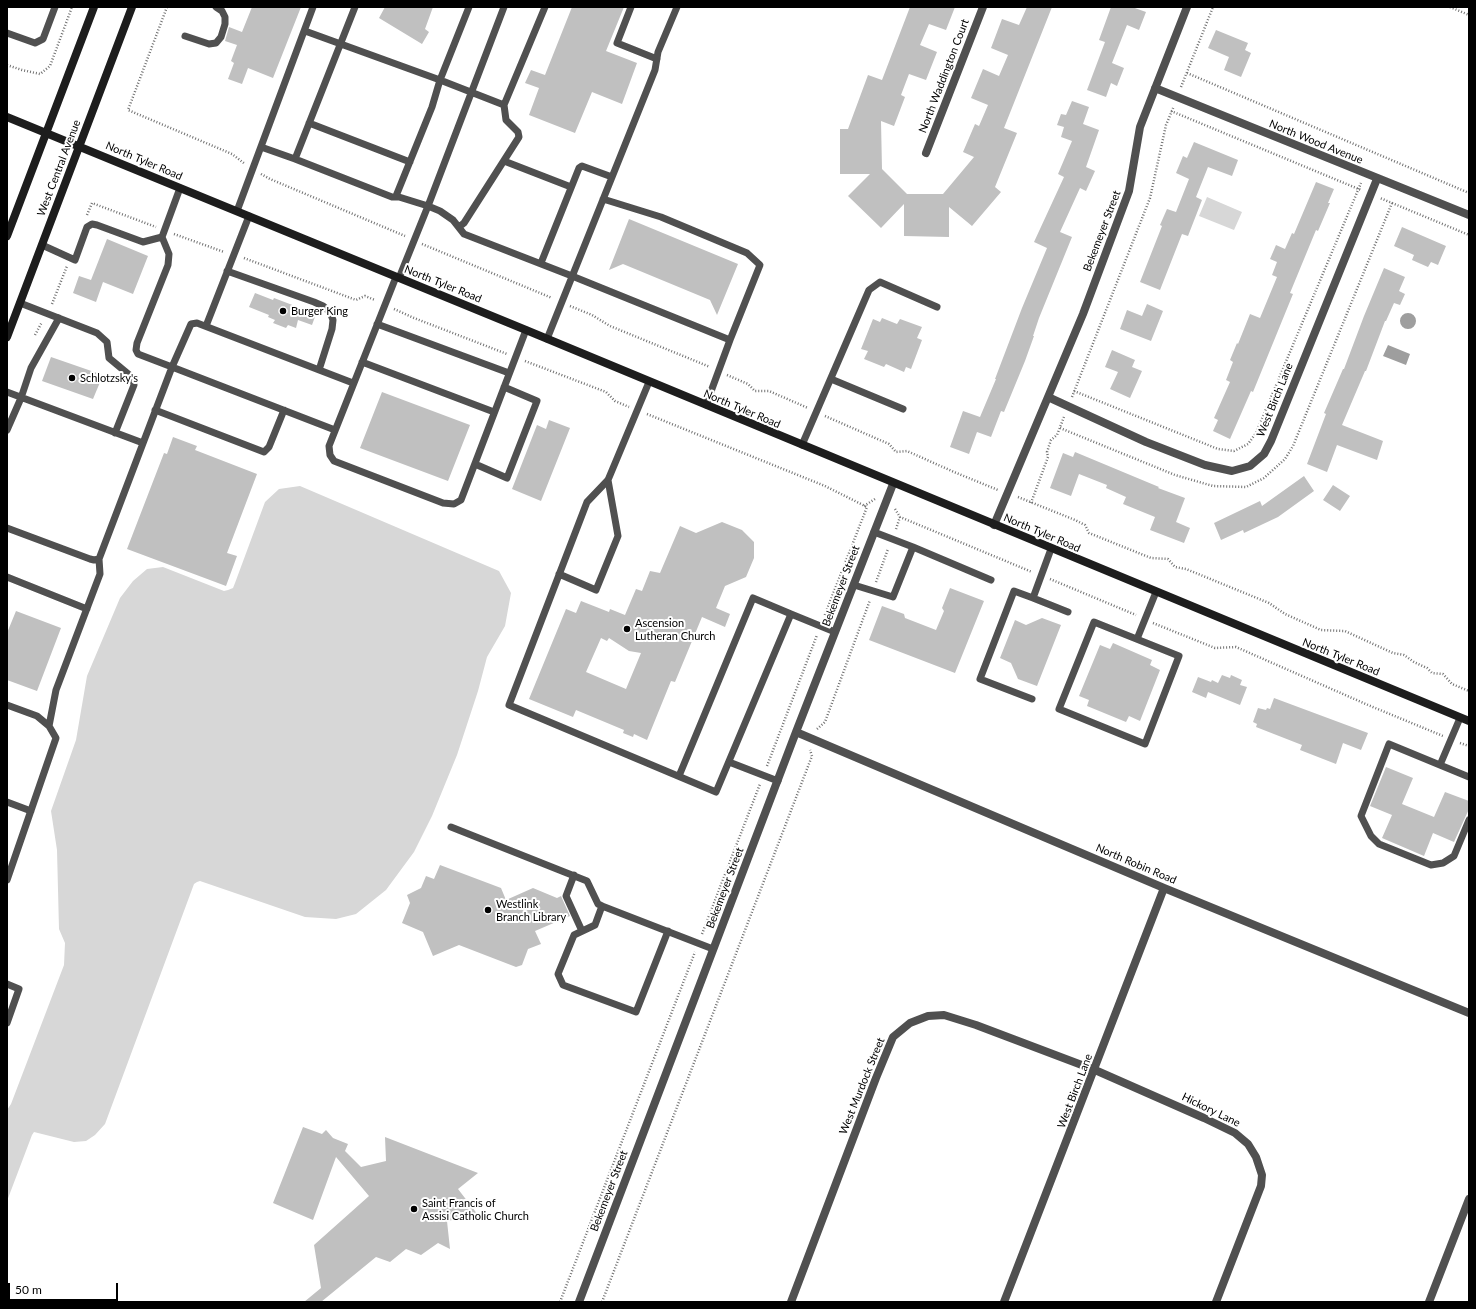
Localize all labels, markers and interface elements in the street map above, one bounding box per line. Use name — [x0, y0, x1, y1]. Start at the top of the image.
street label: North Waddington Court — [916, 17, 972, 135]
street label: North Wood Avenue — [1267, 117, 1365, 167]
street label: West Central Avenue — [34, 118, 84, 218]
street label: North Tyler Road — [104, 139, 184, 183]
street label: Bekemeyer Street — [1080, 189, 1124, 273]
street label: North Tyler Road — [402, 262, 484, 306]
place label: Burger King — [291, 304, 348, 318]
marker: Burger King — [278, 306, 288, 316]
street label: West Birch Lane — [1254, 361, 1296, 439]
place label: Schlotzsky's — [80, 371, 138, 385]
marker: Schlotzsky's — [67, 373, 77, 383]
street label: North Tyler Road — [702, 387, 782, 431]
street label: North Tyler Road — [1002, 511, 1082, 555]
street label: Bekemeyer Street — [819, 544, 863, 628]
place label: Ascension Lutheran Church — [635, 616, 715, 642]
marker: Ascension Lutheran Church — [622, 624, 632, 634]
street label: North Tyler Road — [1300, 635, 1382, 679]
street label: North Robin Road — [1094, 841, 1178, 887]
street label: Bekemeyer Street — [703, 846, 747, 930]
place label: Westlink Branch Library — [496, 897, 566, 923]
marker: Westlink Branch Library — [483, 905, 493, 915]
street label: West Murdock Street — [837, 1036, 887, 1136]
street label: West Birch Lane — [1055, 1052, 1095, 1130]
street label: Hickory Lane — [1180, 1090, 1242, 1130]
street label: Bekemeyer Street — [587, 1149, 631, 1233]
place label: Saint Francis of Assisi Catholic Church — [422, 1196, 529, 1222]
marker: Saint Francis of Assisi Catholic Church — [409, 1204, 419, 1214]
scale bar — [10, 1275, 120, 1301]
text: 50 m — [15, 1282, 42, 1297]

